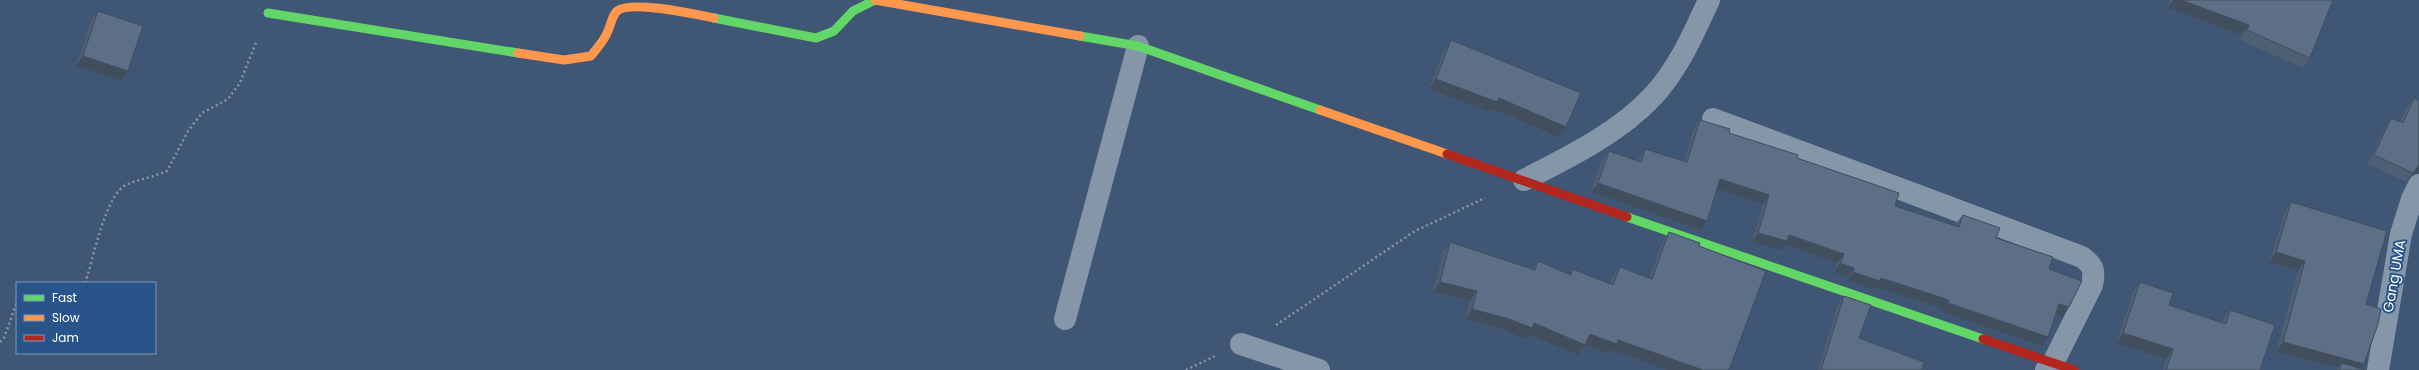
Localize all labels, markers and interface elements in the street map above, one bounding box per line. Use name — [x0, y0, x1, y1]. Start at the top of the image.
street label: Gang UMA — [2378, 238, 2410, 314]
legend — [16, 282, 156, 354]
text: Fast — [52, 289, 77, 306]
text: Slow — [52, 309, 80, 326]
text: Jam — [52, 329, 79, 346]

